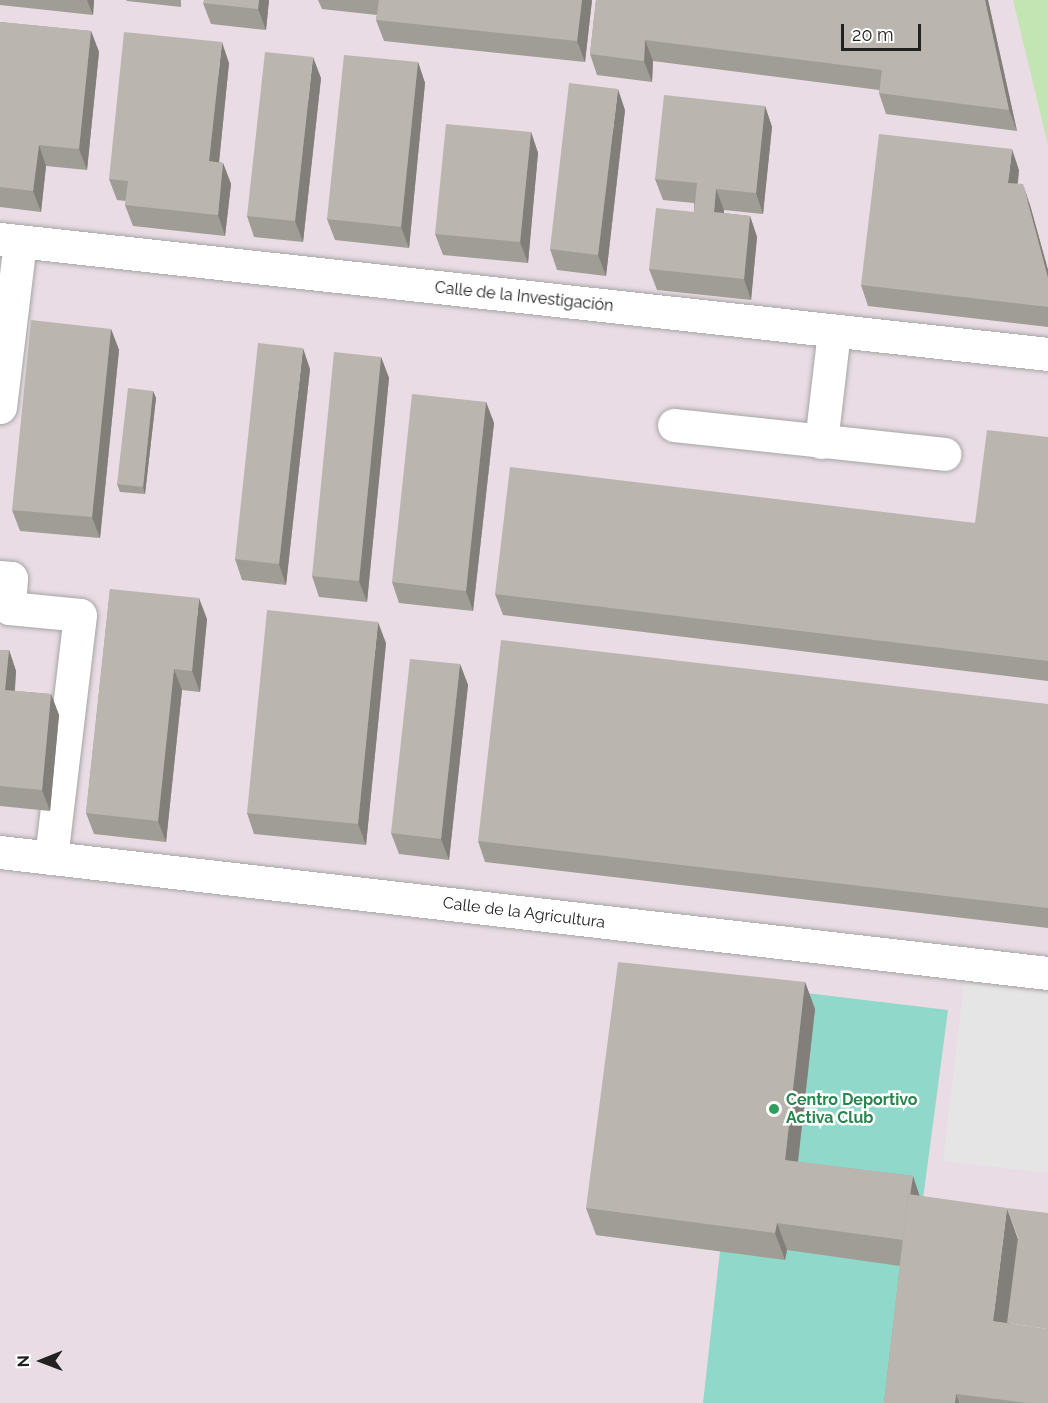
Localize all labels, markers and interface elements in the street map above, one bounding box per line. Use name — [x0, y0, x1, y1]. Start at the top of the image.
scale bar — [844, 12, 924, 50]
text: 20 m — [852, 24, 894, 45]
street label: Calle de la Investigación — [434, 278, 614, 316]
street label: Calle de la Agricultura — [442, 893, 606, 933]
place label: Centro Deportivo Activa Club — [786, 1090, 917, 1128]
marker: Centro Deportivo Activa Club — [767, 1102, 781, 1116]
north arrow — [12, 1331, 72, 1391]
text: N — [14, 1355, 33, 1368]

